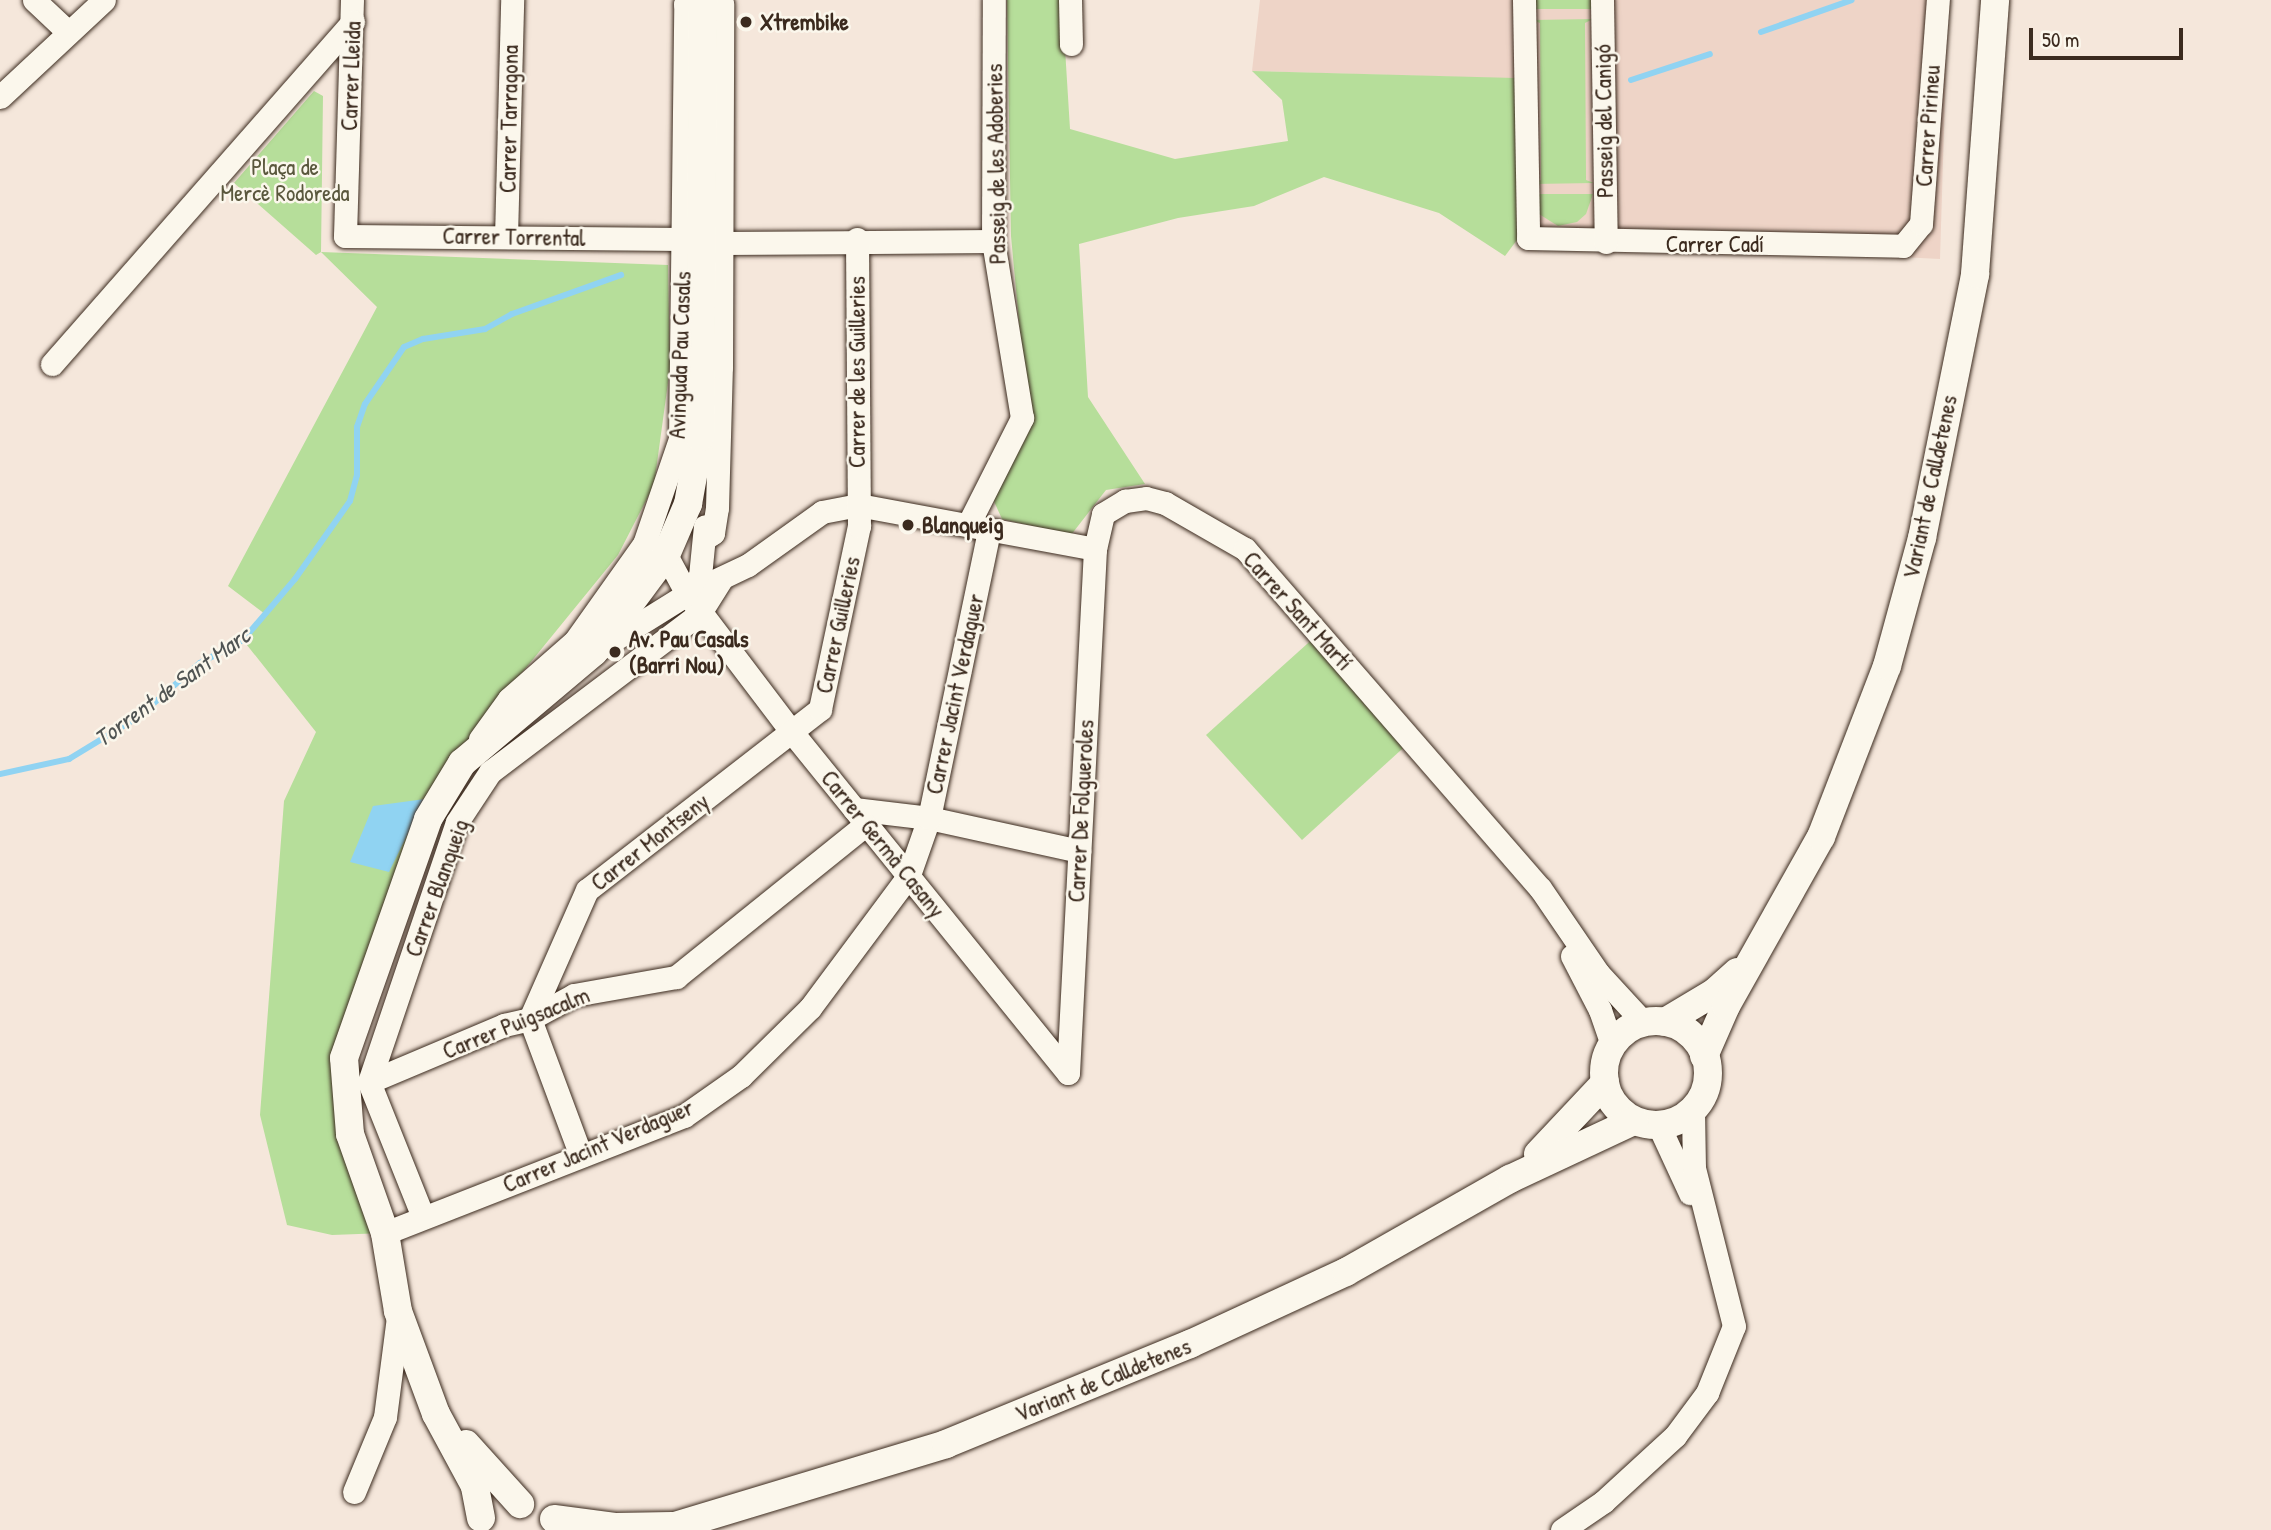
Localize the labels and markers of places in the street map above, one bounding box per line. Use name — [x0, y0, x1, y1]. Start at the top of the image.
place label: Xtrembike — [760, 8, 849, 36]
marker: Xtrembike — [738, 14, 754, 30]
place label: Blanqueig — [922, 511, 1004, 539]
marker: Blanqueig — [900, 517, 916, 533]
place label: Av. Pau Casals (Barri Nou) — [629, 625, 749, 679]
marker: Av. Pau Casals (Barri Nou) — [607, 644, 623, 660]

